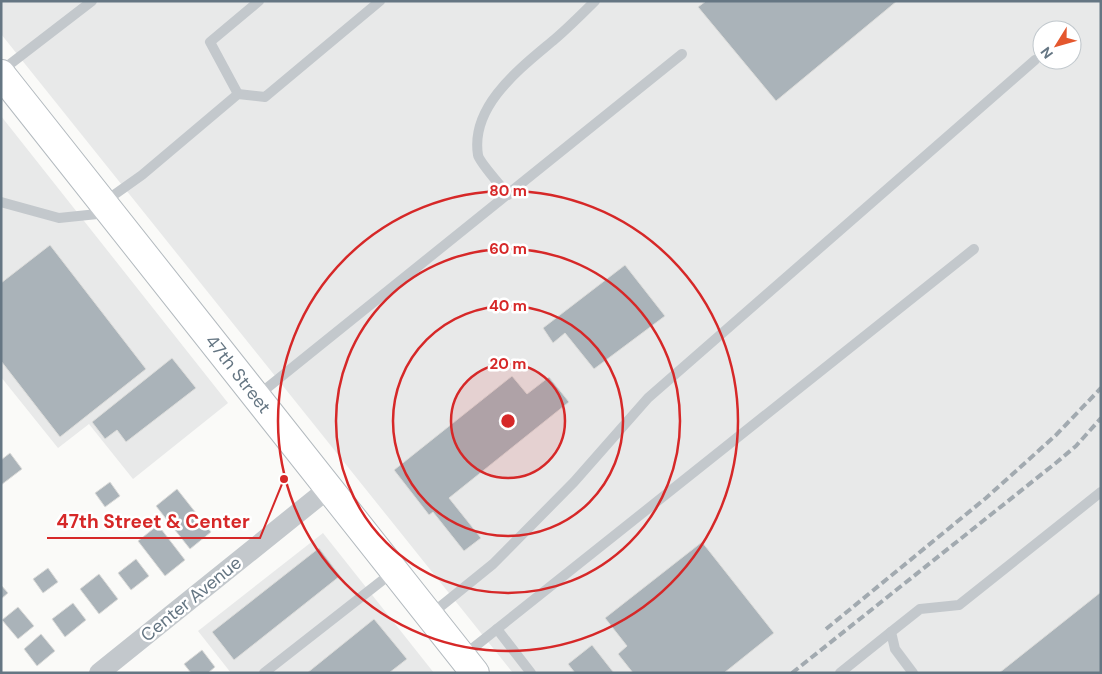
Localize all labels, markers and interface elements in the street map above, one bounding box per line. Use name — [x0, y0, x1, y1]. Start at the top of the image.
north arrow — [1032, 20, 1082, 70]
text: N — [1036, 43, 1057, 62]
text: 80 m — [489, 181, 527, 201]
text: 60 m — [489, 239, 527, 259]
text: 40 m — [489, 296, 527, 316]
street label: 47th Street — [200, 330, 276, 418]
text: 20 m — [490, 354, 526, 374]
centre of rings — [499, 412, 517, 430]
callout: 47th Street & Center — [47, 504, 260, 538]
text: 47th Street & Center — [56, 509, 250, 534]
street label: Center Avenue — [136, 551, 246, 647]

